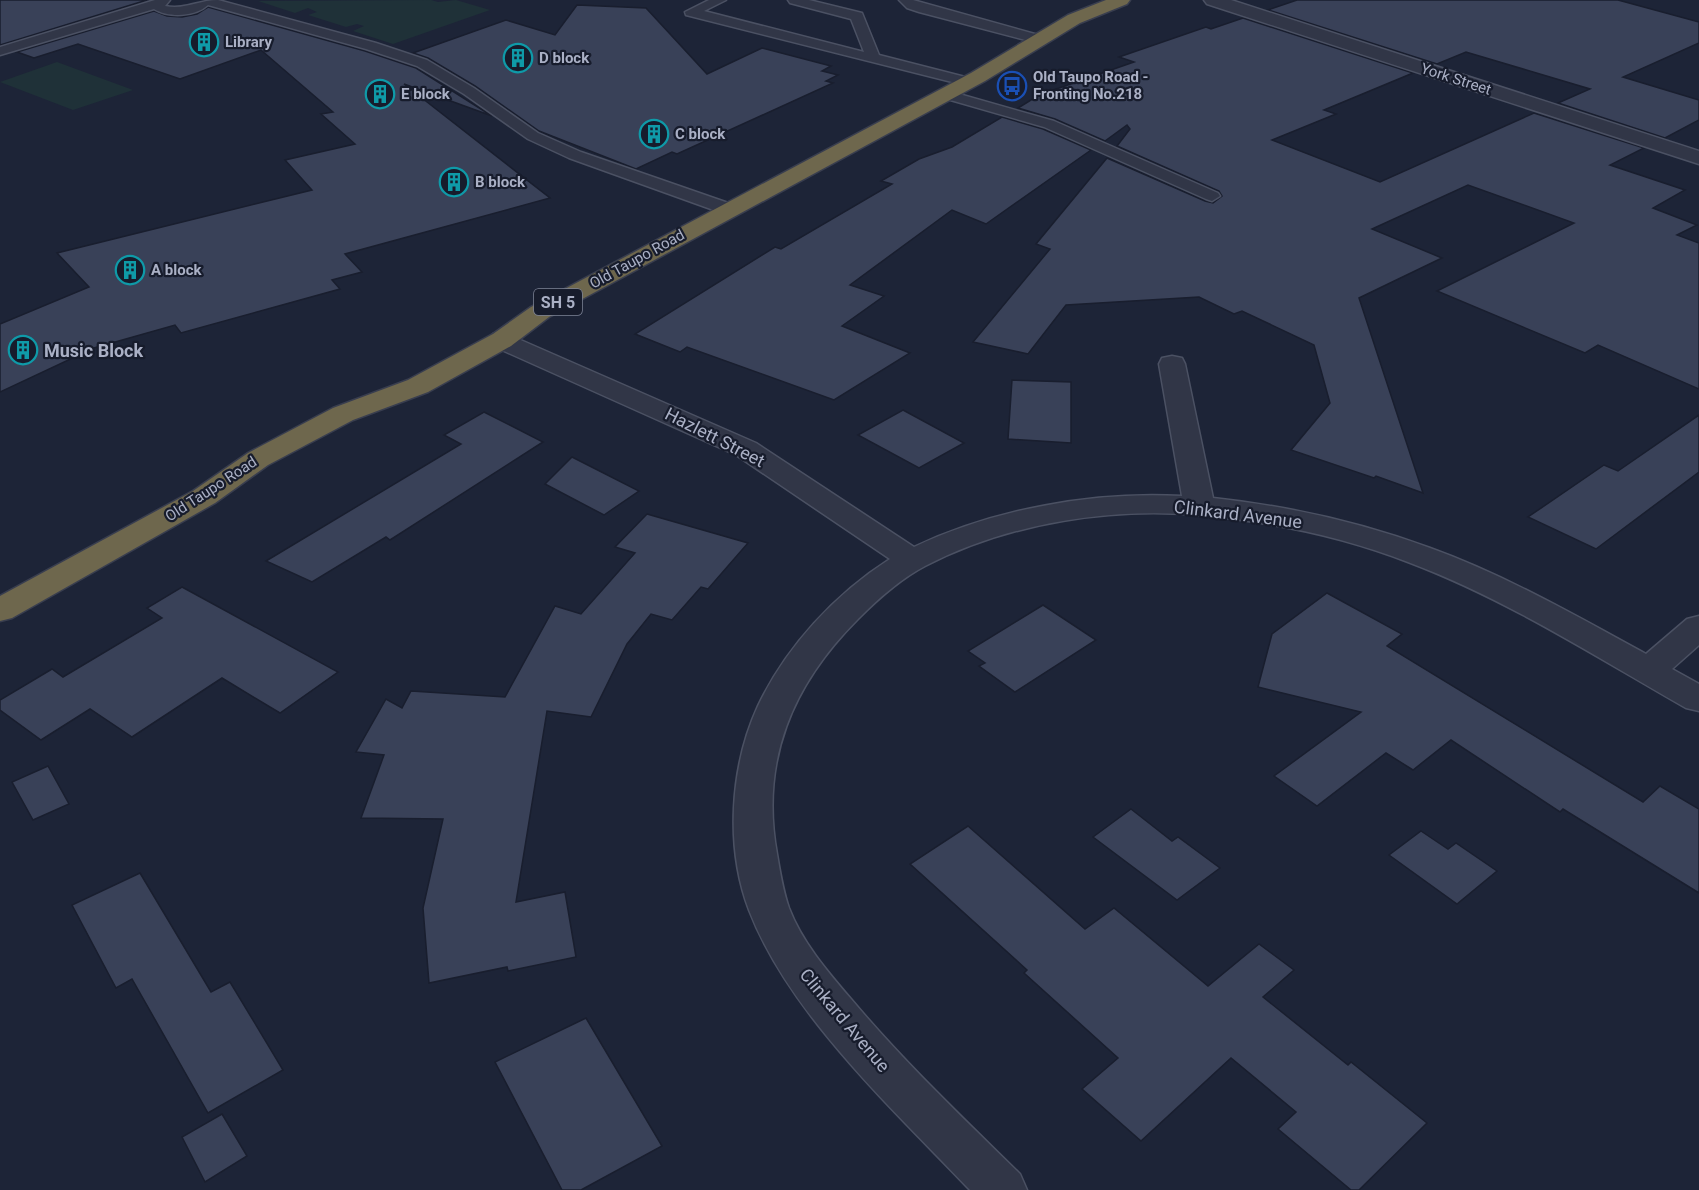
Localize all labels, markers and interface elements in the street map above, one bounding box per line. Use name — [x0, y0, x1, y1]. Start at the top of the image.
building icon: Library — [188, 26, 220, 58]
place label: Library — [225, 33, 272, 51]
building icon: D block — [502, 42, 534, 74]
place label: D block — [539, 49, 590, 67]
street label: York Street — [1418, 59, 1494, 99]
place label: Old Taupo Road - Fronting No.218 — [1033, 68, 1149, 103]
bus stop icon: Old Taupo Road - Fronting No.218 — [996, 70, 1028, 102]
building icon: E block — [364, 78, 396, 110]
place label: E block — [401, 85, 451, 103]
building icon: C block — [638, 118, 670, 150]
place label: C block — [675, 125, 726, 143]
building icon: B block — [438, 166, 470, 198]
place label: B block — [475, 173, 526, 191]
street label: Old Taupo Road — [586, 226, 688, 292]
building icon: A block — [114, 254, 146, 286]
place label: A block — [151, 261, 202, 279]
road number: SH 5 — [534, 289, 582, 315]
building icon: Music Block — [7, 334, 39, 366]
place label: Music Block — [44, 340, 143, 361]
street label: Hazlett Street — [662, 403, 769, 471]
street label: Old Taupo Road — [162, 453, 260, 525]
street label: Clinkard Avenue — [1173, 496, 1303, 532]
street label: Clinkard Avenue — [796, 964, 894, 1076]

